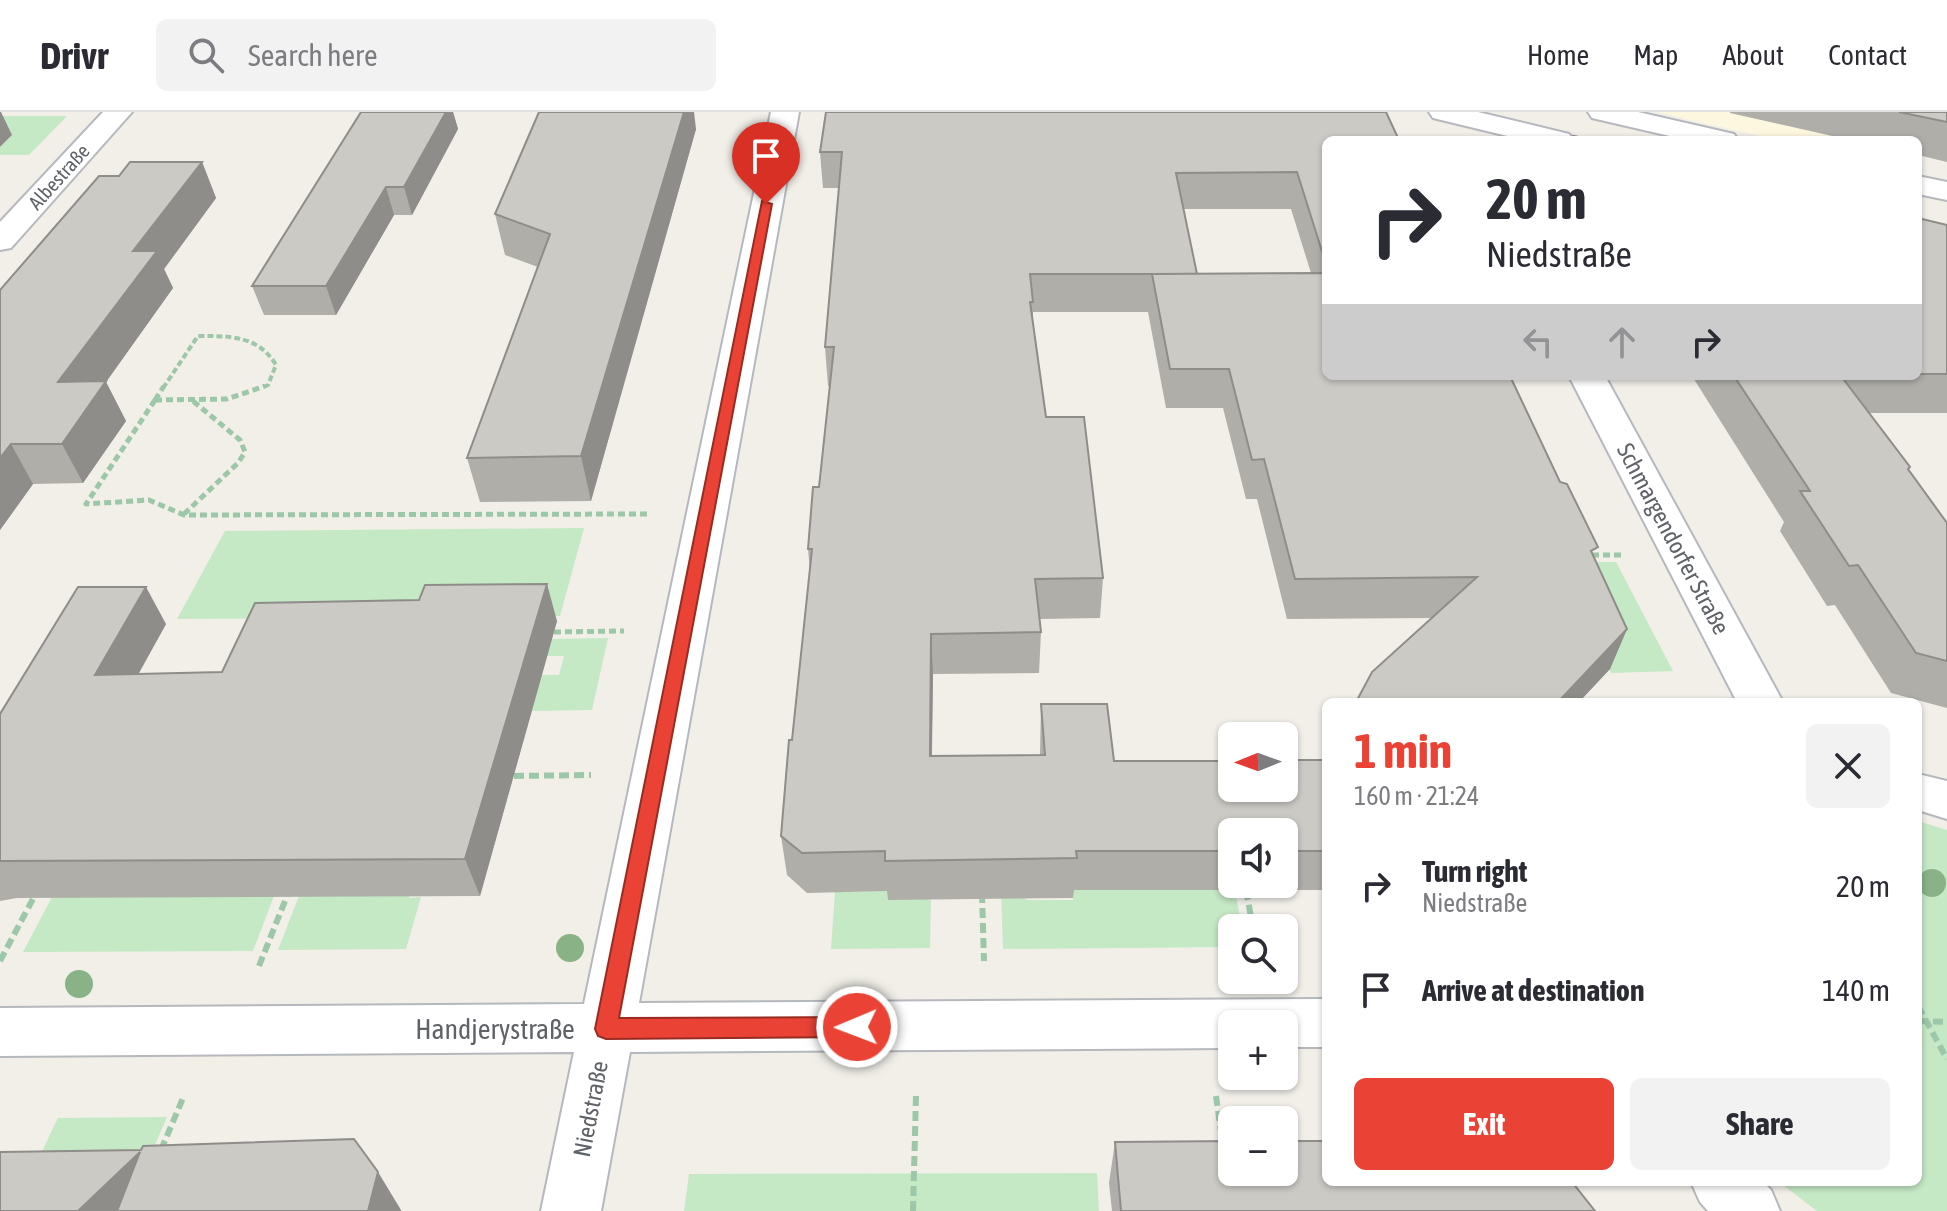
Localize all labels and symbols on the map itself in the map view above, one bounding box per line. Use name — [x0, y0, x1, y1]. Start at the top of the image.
pin — [732, 122, 800, 204]
street label: Albestraße — [23, 139, 94, 214]
street label: Schmargendorfer Straße — [1612, 439, 1735, 639]
north arrow — [1218, 722, 1298, 802]
position arrow — [815, 985, 899, 1069]
street label: Handjerystraße — [415, 1013, 575, 1045]
street label: Niedstraße — [568, 1059, 613, 1159]

